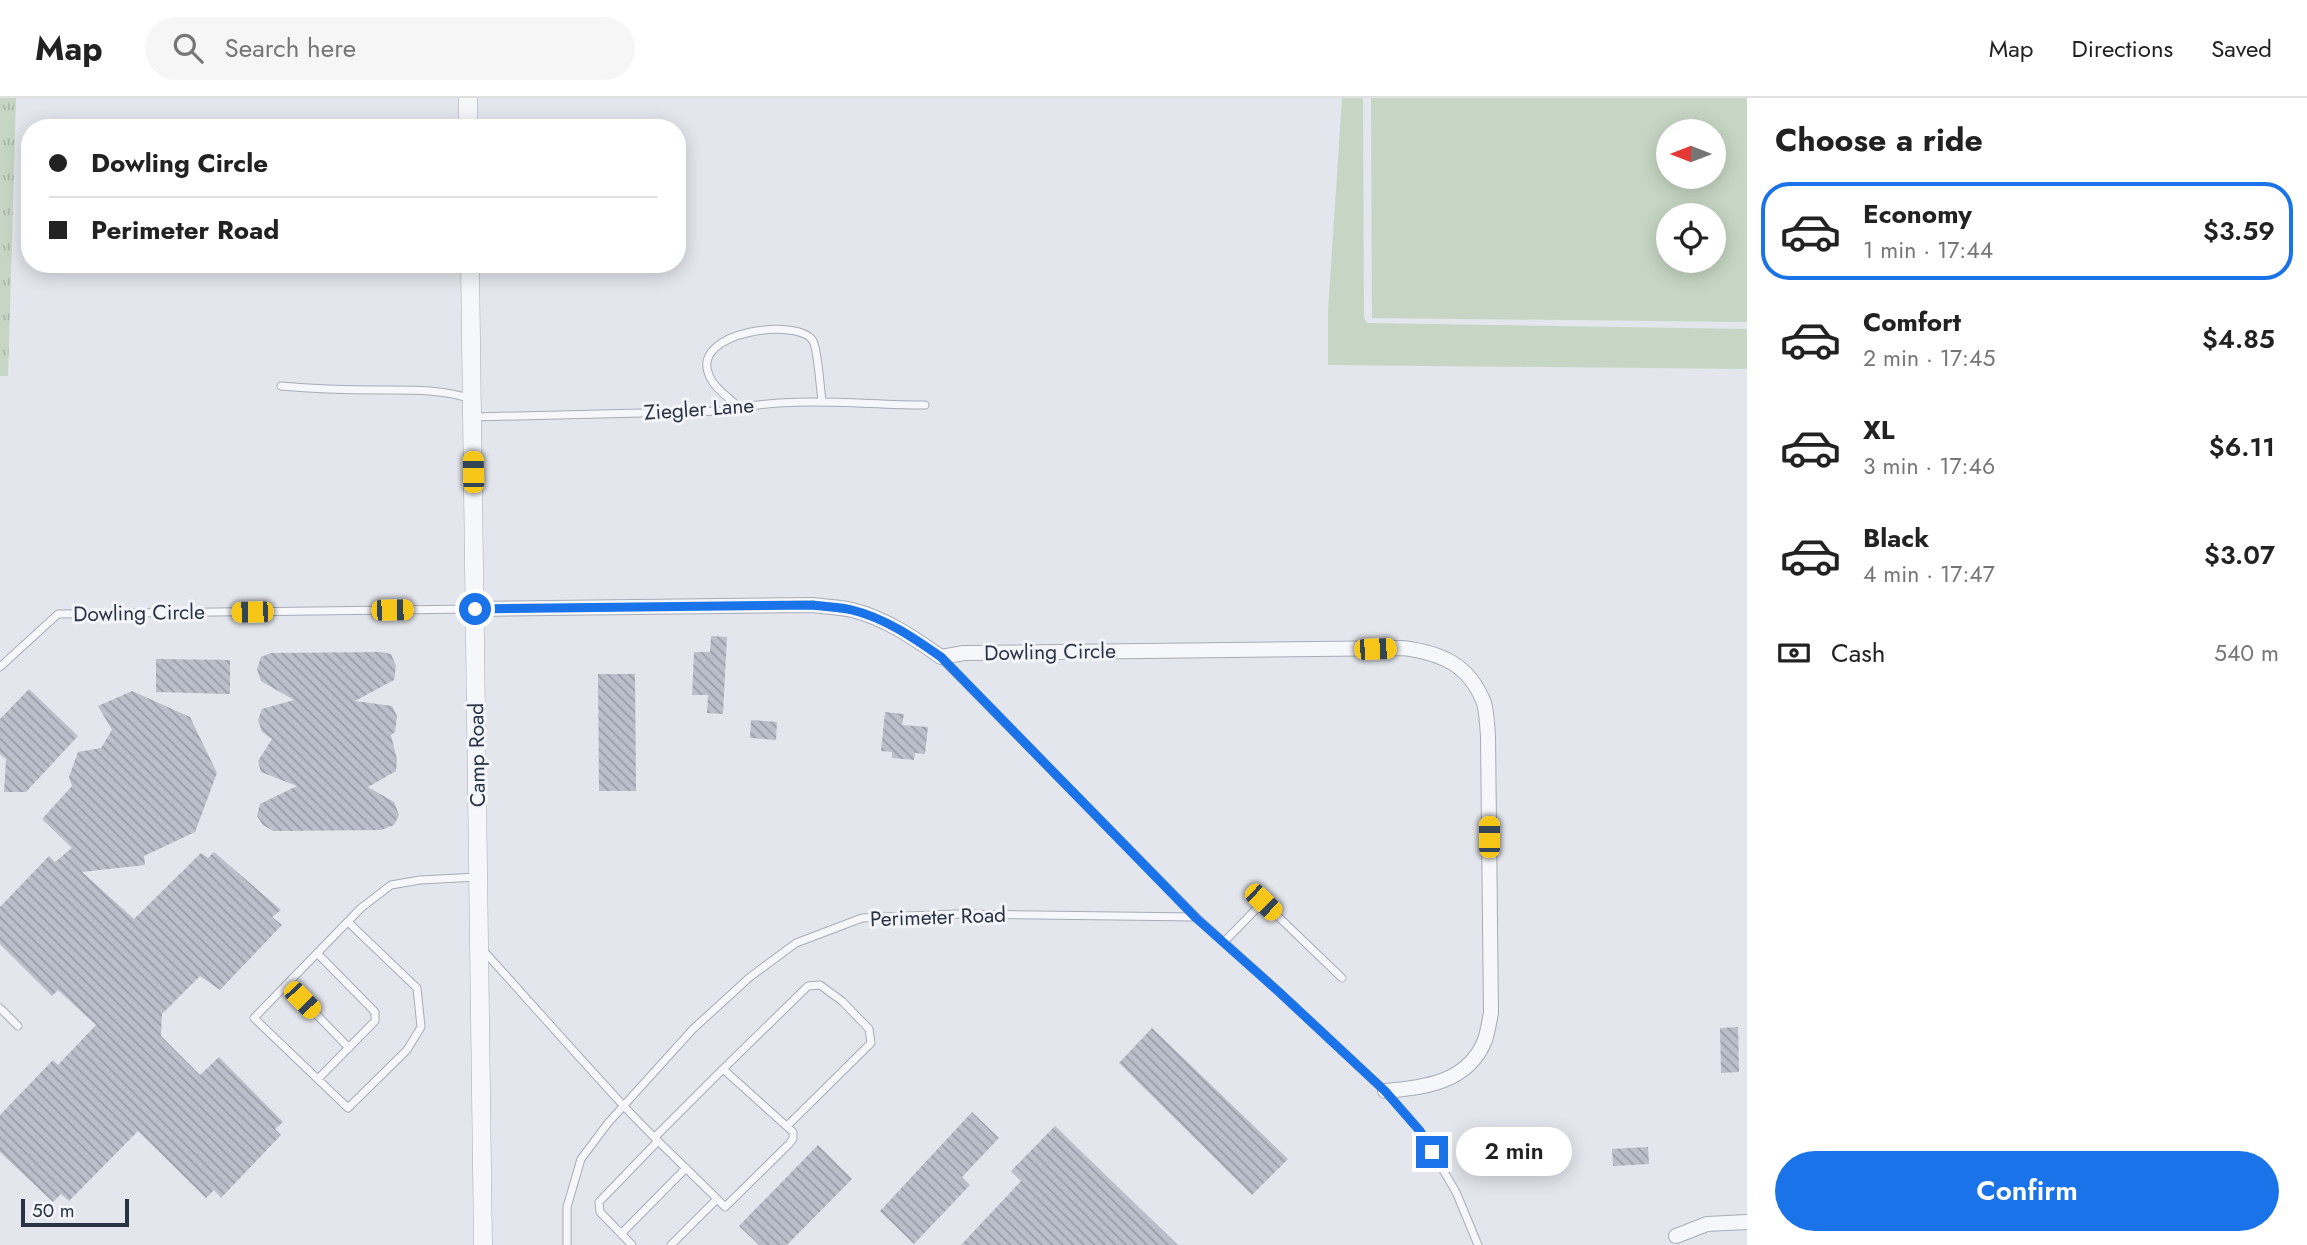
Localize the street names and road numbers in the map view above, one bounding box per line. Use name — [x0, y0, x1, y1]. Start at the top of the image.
street label: Ziegler Lane — [643, 390, 755, 428]
street label: Dowling Circle — [73, 597, 205, 629]
street label: Dowling Circle — [984, 636, 1116, 668]
street label: Camp Road — [461, 703, 493, 807]
street label: Perimeter Road — [869, 900, 1007, 934]

